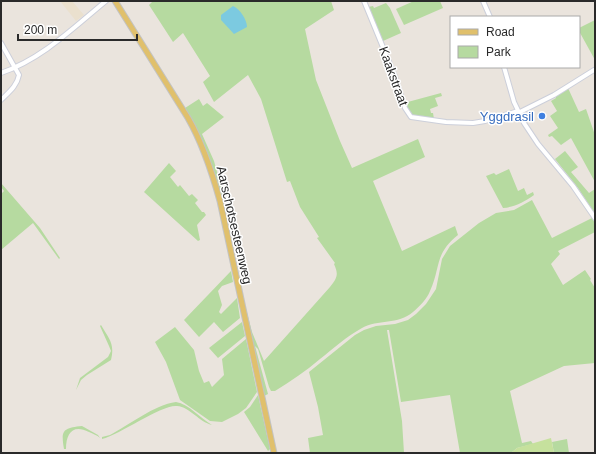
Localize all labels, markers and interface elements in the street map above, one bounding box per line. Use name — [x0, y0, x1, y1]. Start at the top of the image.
scale bar — [18, 16, 137, 42]
legend — [450, 16, 580, 68]
text: 200 m — [24, 23, 57, 37]
text: Road — [486, 25, 515, 39]
street label: Kaakstraat — [376, 44, 411, 108]
text: Park — [486, 45, 512, 59]
place label: Yggdrasil — [480, 109, 534, 124]
marker: Yggdrasil — [537, 111, 547, 121]
street label: Aarschotsesteenweg — [214, 165, 255, 286]

